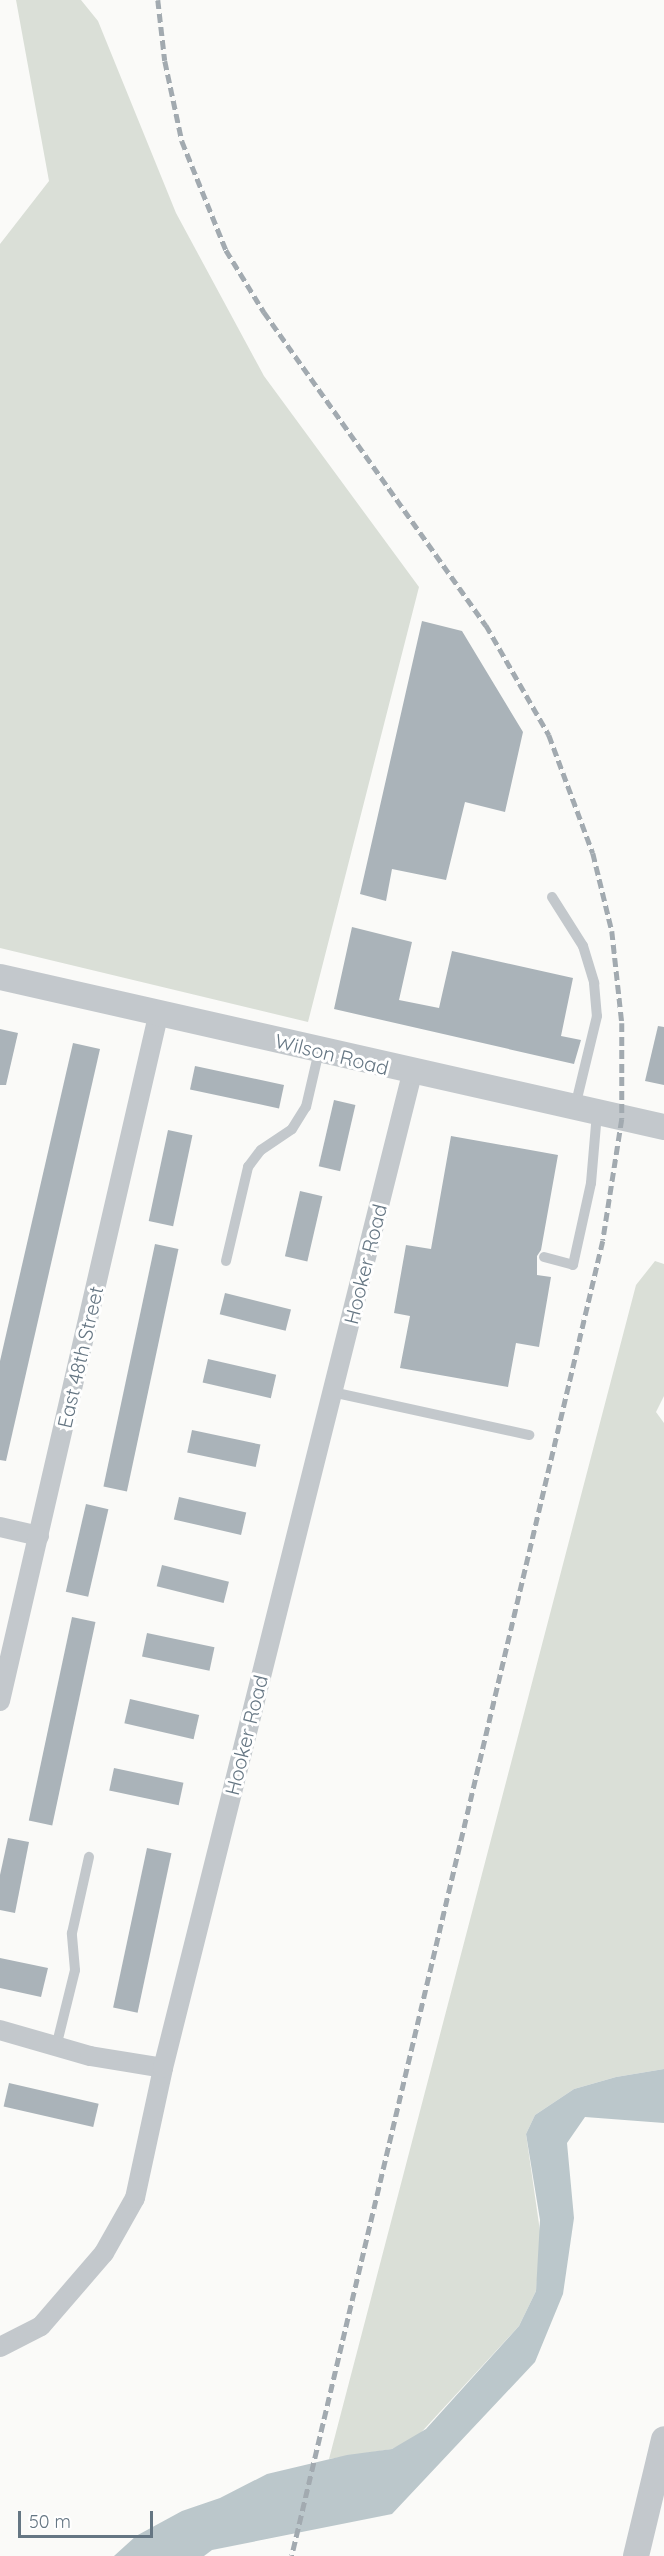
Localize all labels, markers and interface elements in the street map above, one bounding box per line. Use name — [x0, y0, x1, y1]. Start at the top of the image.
street label: Wilson Road — [273, 1028, 391, 1080]
street label: Hooker Road — [338, 1201, 392, 1327]
street label: East 48th Street — [52, 1284, 108, 1430]
street label: Hooker Road — [219, 1672, 273, 1798]
scale bar — [21, 2499, 156, 2537]
text: 50 m — [29, 2510, 71, 2533]

